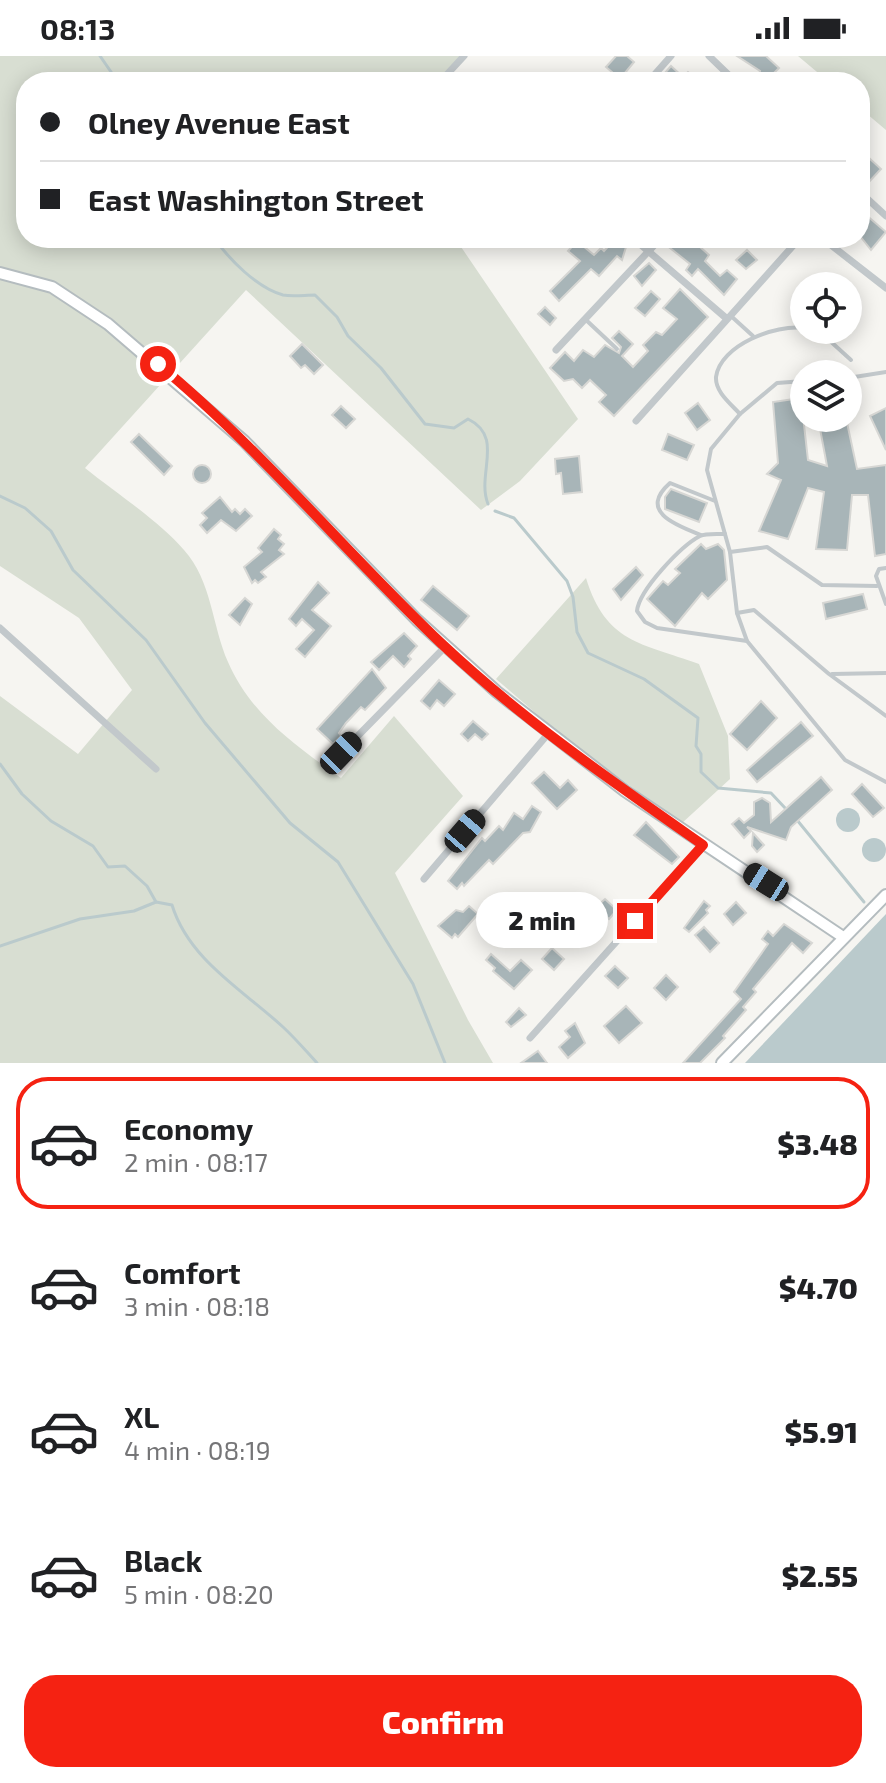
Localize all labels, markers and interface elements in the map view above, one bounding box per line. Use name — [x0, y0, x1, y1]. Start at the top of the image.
text: 08:13 — [40, 10, 115, 46]
text: Olney Avenue East — [88, 104, 350, 140]
text: East Washington Street — [88, 181, 424, 217]
map controls — [790, 272, 862, 432]
button: locate — [790, 272, 862, 344]
route start — [140, 346, 176, 382]
button: layers — [790, 360, 862, 432]
car — [316, 727, 366, 779]
car — [440, 805, 490, 857]
car — [739, 859, 793, 905]
callout: 2 min — [475, 893, 607, 949]
route end — [617, 903, 653, 939]
text: 2 min — [508, 904, 576, 935]
icon: car — [28, 1107, 100, 1179]
text: Economy — [124, 1110, 253, 1146]
text: $3.48 — [777, 1125, 858, 1161]
text: 2 min · 08:17 — [124, 1146, 268, 1177]
icon: car — [28, 1251, 100, 1323]
text: Comfort — [124, 1254, 241, 1290]
text: $4.70 — [779, 1269, 858, 1305]
text: 3 min · 08:18 — [124, 1290, 270, 1321]
icon: car — [28, 1395, 100, 1467]
text: XL — [124, 1398, 159, 1434]
text: $5.91 — [784, 1413, 858, 1449]
text: 4 min · 08:19 — [124, 1434, 271, 1465]
icon: car — [28, 1539, 100, 1611]
text: Black — [124, 1542, 202, 1578]
text: $2.55 — [781, 1557, 858, 1593]
text: 5 min · 08:20 — [124, 1578, 274, 1609]
button: Confirm — [24, 1675, 862, 1767]

